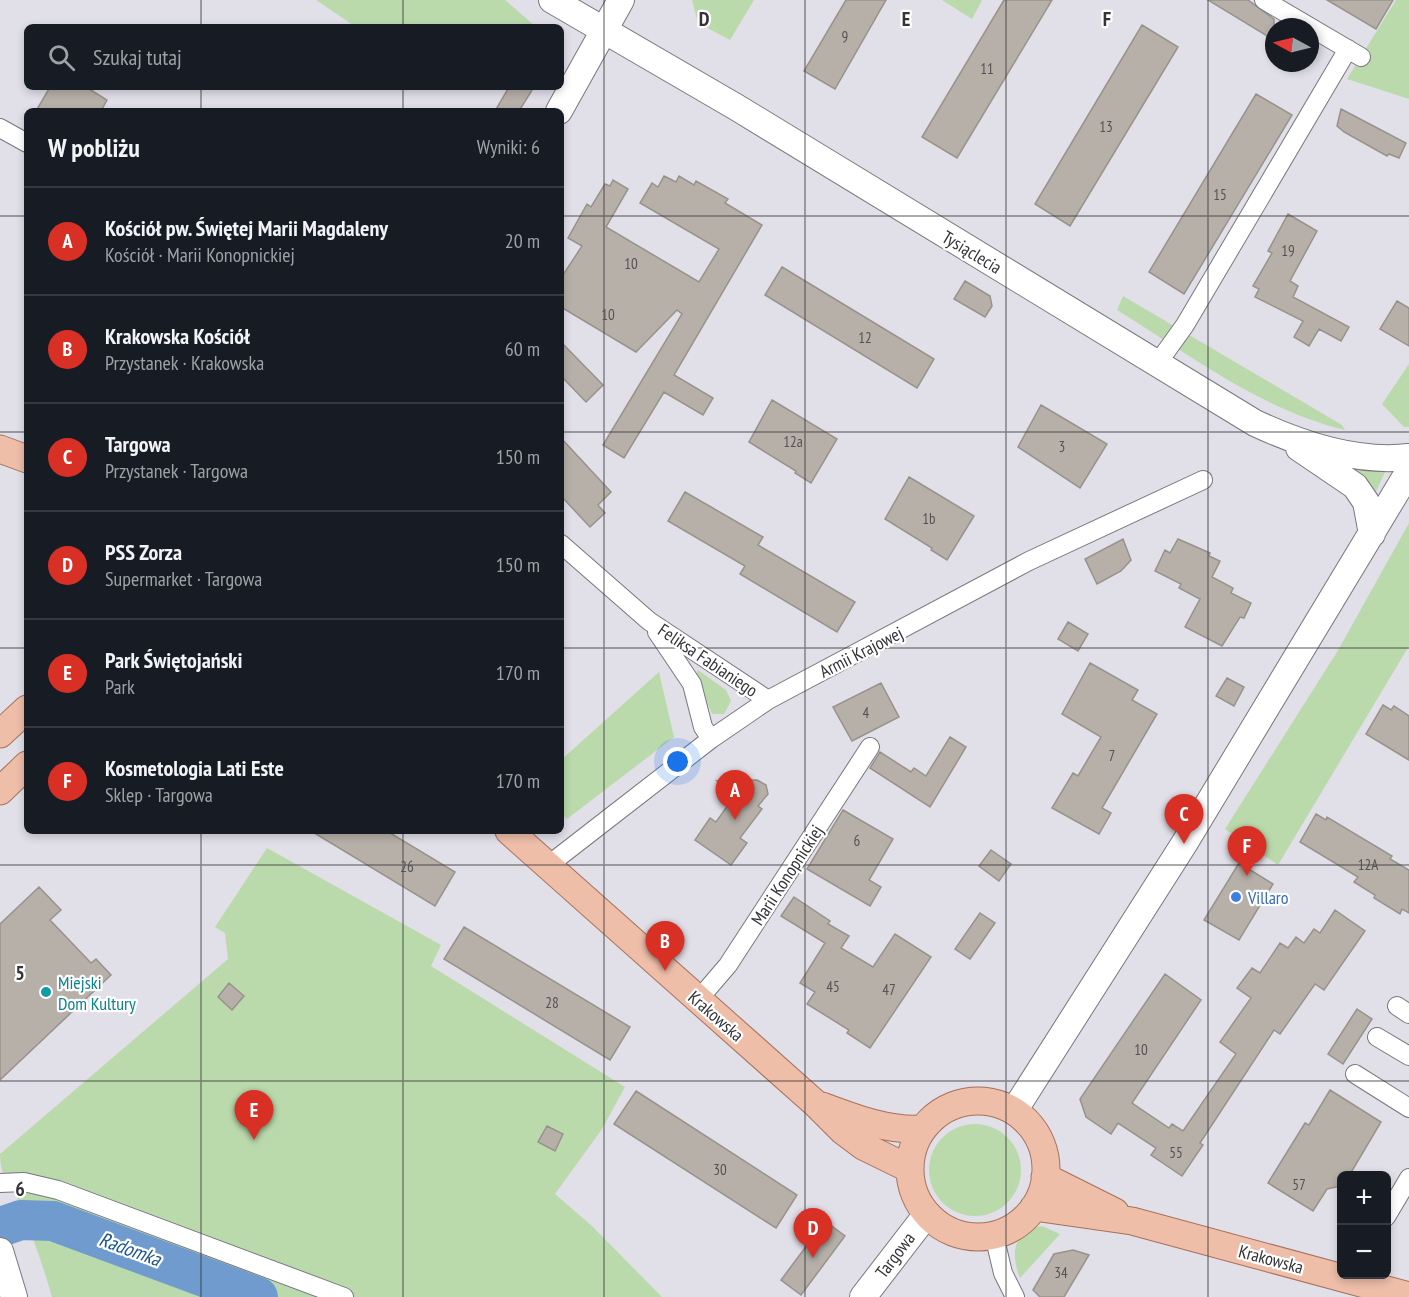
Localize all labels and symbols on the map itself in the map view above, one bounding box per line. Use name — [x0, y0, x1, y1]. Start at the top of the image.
text: D — [699, 6, 710, 32]
text: E — [902, 6, 910, 32]
text: F — [1103, 6, 1111, 32]
north arrow — [1265, 18, 1319, 72]
house number: 9 — [842, 27, 848, 46]
house number: 11 — [980, 59, 994, 78]
house number: 13 — [1099, 117, 1113, 136]
house number: 15 — [1213, 185, 1227, 204]
street label: Tysiąclecia — [938, 225, 1006, 279]
house number: 19 — [1281, 241, 1295, 260]
house number: 10 — [624, 254, 638, 273]
house number: 10 — [601, 305, 615, 324]
house number: 12 — [858, 328, 872, 347]
house number: 12a — [783, 432, 803, 451]
house number: 3 — [1059, 437, 1065, 456]
house number: 1b — [922, 509, 936, 528]
street label: Feliksa Fabianiego — [654, 618, 762, 702]
street label: Armii Krajowej — [815, 621, 907, 683]
house number: 4 — [863, 703, 870, 722]
house number: 7 — [1109, 746, 1115, 765]
your location — [663, 747, 692, 776]
pin: A — [716, 770, 754, 820]
pin: C — [1164, 794, 1204, 844]
street label: Marii Konopnickiej — [746, 820, 828, 930]
pin: F — [1228, 826, 1266, 876]
house number: 6 — [854, 831, 861, 850]
house number: 12A — [1358, 855, 1379, 874]
house number: 26 — [400, 857, 414, 876]
place label: Villaro — [1247, 886, 1289, 909]
marker: Villaro — [1229, 890, 1243, 904]
pin: B — [646, 922, 684, 971]
text: 5 — [15, 960, 25, 986]
place label: Miejski Dom Kultury — [58, 971, 136, 1015]
house number: 45 — [826, 977, 840, 996]
house number: 47 — [882, 980, 896, 999]
marker: Miejski Dom Kultury — [39, 985, 53, 999]
street label: Krakowska — [684, 986, 748, 1046]
house number: 28 — [545, 993, 559, 1012]
house number: 10 — [1134, 1040, 1148, 1059]
pin: E — [234, 1090, 274, 1140]
house number: 55 — [1169, 1143, 1183, 1162]
house number: 30 — [713, 1160, 727, 1179]
house number: 57 — [1292, 1175, 1306, 1194]
text: 6 — [15, 1176, 25, 1202]
pin: D — [794, 1208, 832, 1258]
water label: Radomka — [96, 1226, 165, 1272]
street label: Targowa — [870, 1227, 920, 1283]
street label: Krakowska — [1236, 1239, 1306, 1279]
house number: 34 — [1054, 1263, 1068, 1282]

